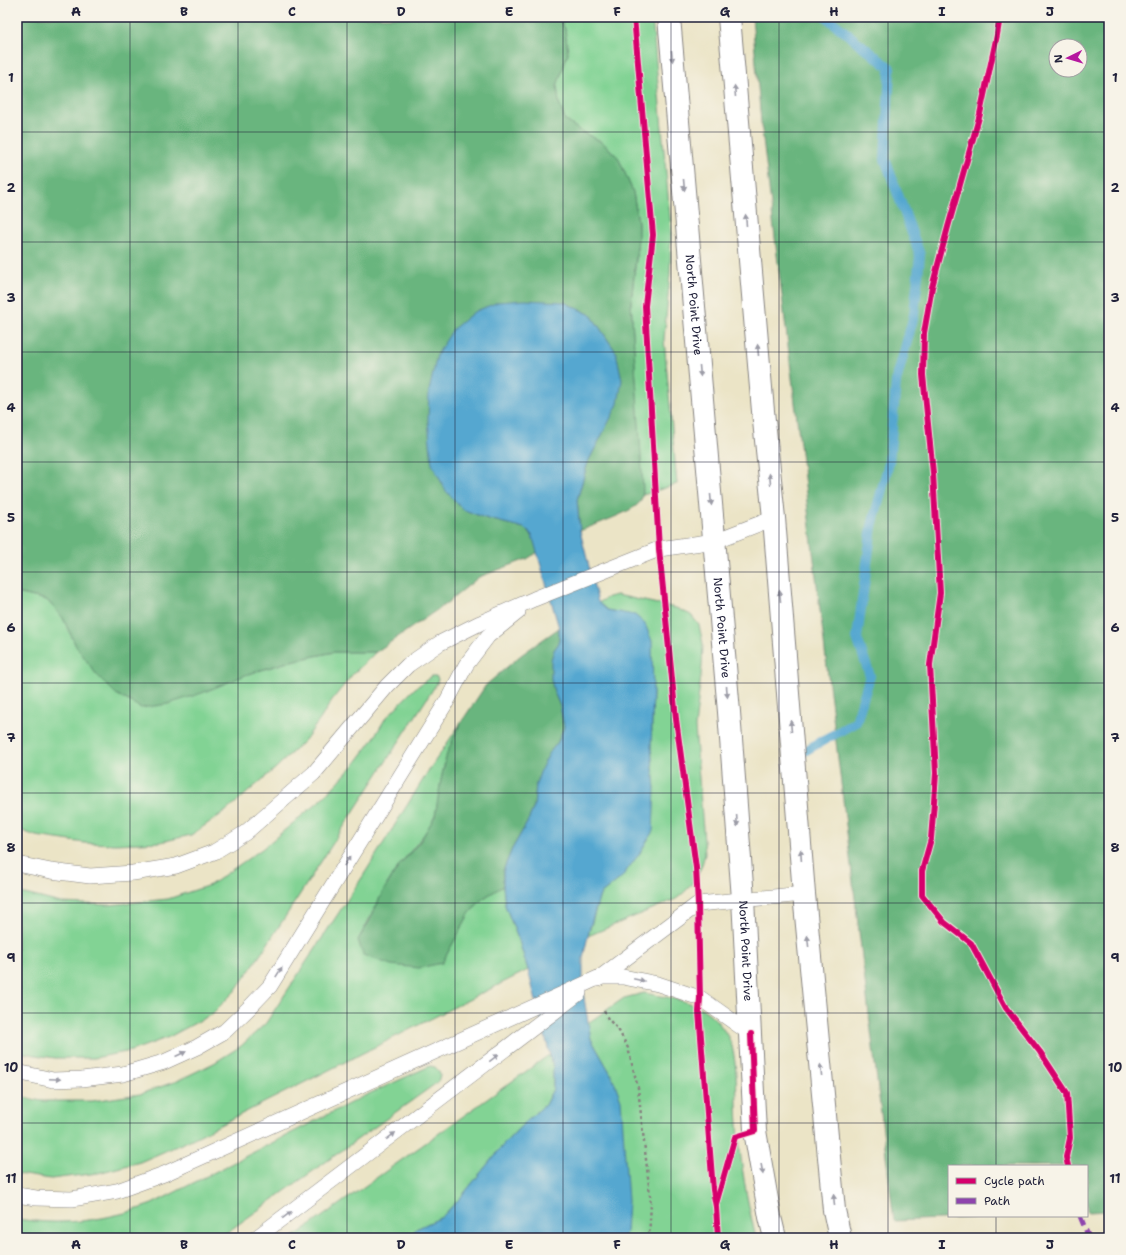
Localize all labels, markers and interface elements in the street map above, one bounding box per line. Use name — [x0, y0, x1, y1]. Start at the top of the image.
text: A — [71, 3, 81, 20]
text: B — [180, 3, 188, 20]
text: C — [288, 3, 296, 20]
text: D — [396, 3, 406, 20]
text: E — [505, 3, 514, 20]
text: F — [613, 3, 621, 20]
text: G — [720, 3, 731, 20]
text: H — [829, 3, 839, 20]
text: I — [938, 3, 946, 20]
text: J — [1046, 3, 1054, 20]
north arrow — [1048, 38, 1088, 78]
one-way arrow — [669, 50, 676, 62]
text: N — [1051, 54, 1066, 64]
text: 1 — [8, 69, 14, 86]
text: 1 — [1112, 69, 1118, 86]
one-way arrow — [732, 85, 739, 97]
text: 2 — [6, 179, 16, 196]
one-way arrow — [680, 179, 687, 191]
text: 2 — [1110, 179, 1120, 196]
one-way arrow — [743, 214, 750, 227]
street label: North Point Drive — [682, 254, 706, 356]
text: 3 — [6, 289, 16, 306]
text: 3 — [1110, 289, 1120, 306]
one-way arrow — [754, 344, 761, 356]
one-way arrow — [697, 365, 703, 377]
text: 4 — [6, 399, 16, 416]
text: 4 — [1110, 399, 1120, 416]
one-way arrow — [767, 473, 773, 485]
one-way arrow — [708, 494, 715, 506]
text: 5 — [7, 509, 15, 526]
text: 5 — [1111, 509, 1119, 526]
street label: North Point Drive — [709, 577, 734, 679]
one-way arrow — [777, 590, 784, 602]
text: 6 — [6, 619, 16, 636]
text: 6 — [1110, 619, 1120, 636]
one-way arrow — [724, 686, 731, 698]
one-way arrow — [788, 720, 795, 732]
text: 7 — [6, 729, 16, 746]
text: 7 — [1110, 729, 1120, 746]
one-way arrow — [733, 815, 740, 827]
text: 8 — [6, 839, 16, 856]
text: 8 — [1110, 839, 1120, 856]
one-way arrow — [797, 849, 804, 861]
one-way arrow — [344, 855, 351, 867]
street label: North Point Drive — [735, 900, 756, 1002]
one-way arrow — [805, 935, 812, 947]
text: 9 — [6, 949, 16, 966]
text: 9 — [1110, 949, 1120, 966]
one-way arrow — [275, 967, 283, 977]
one-way arrow — [633, 977, 645, 983]
one-way arrow — [176, 1051, 187, 1057]
one-way arrow — [489, 1053, 500, 1062]
text: 10 — [4, 1059, 18, 1076]
text: 10 — [1108, 1059, 1122, 1076]
one-way arrow — [818, 1064, 824, 1076]
one-way arrow — [49, 1076, 61, 1083]
one-way arrow — [385, 1132, 396, 1141]
one-way arrow — [759, 1163, 765, 1175]
legend — [948, 1165, 1088, 1217]
text: 11 — [5, 1170, 17, 1187]
text: 11 — [1109, 1170, 1121, 1187]
text: Cycle path — [984, 1173, 1045, 1189]
one-way arrow — [830, 1193, 837, 1206]
text: Path — [984, 1193, 1010, 1209]
one-way arrow — [282, 1211, 293, 1219]
text: A — [71, 1236, 81, 1253]
text: B — [180, 1236, 188, 1253]
text: C — [288, 1236, 296, 1253]
text: D — [396, 1236, 406, 1253]
text: E — [505, 1236, 514, 1253]
text: F — [613, 1236, 621, 1253]
text: G — [720, 1236, 731, 1253]
text: H — [829, 1236, 839, 1253]
text: I — [938, 1236, 946, 1253]
text: J — [1046, 1236, 1054, 1253]

